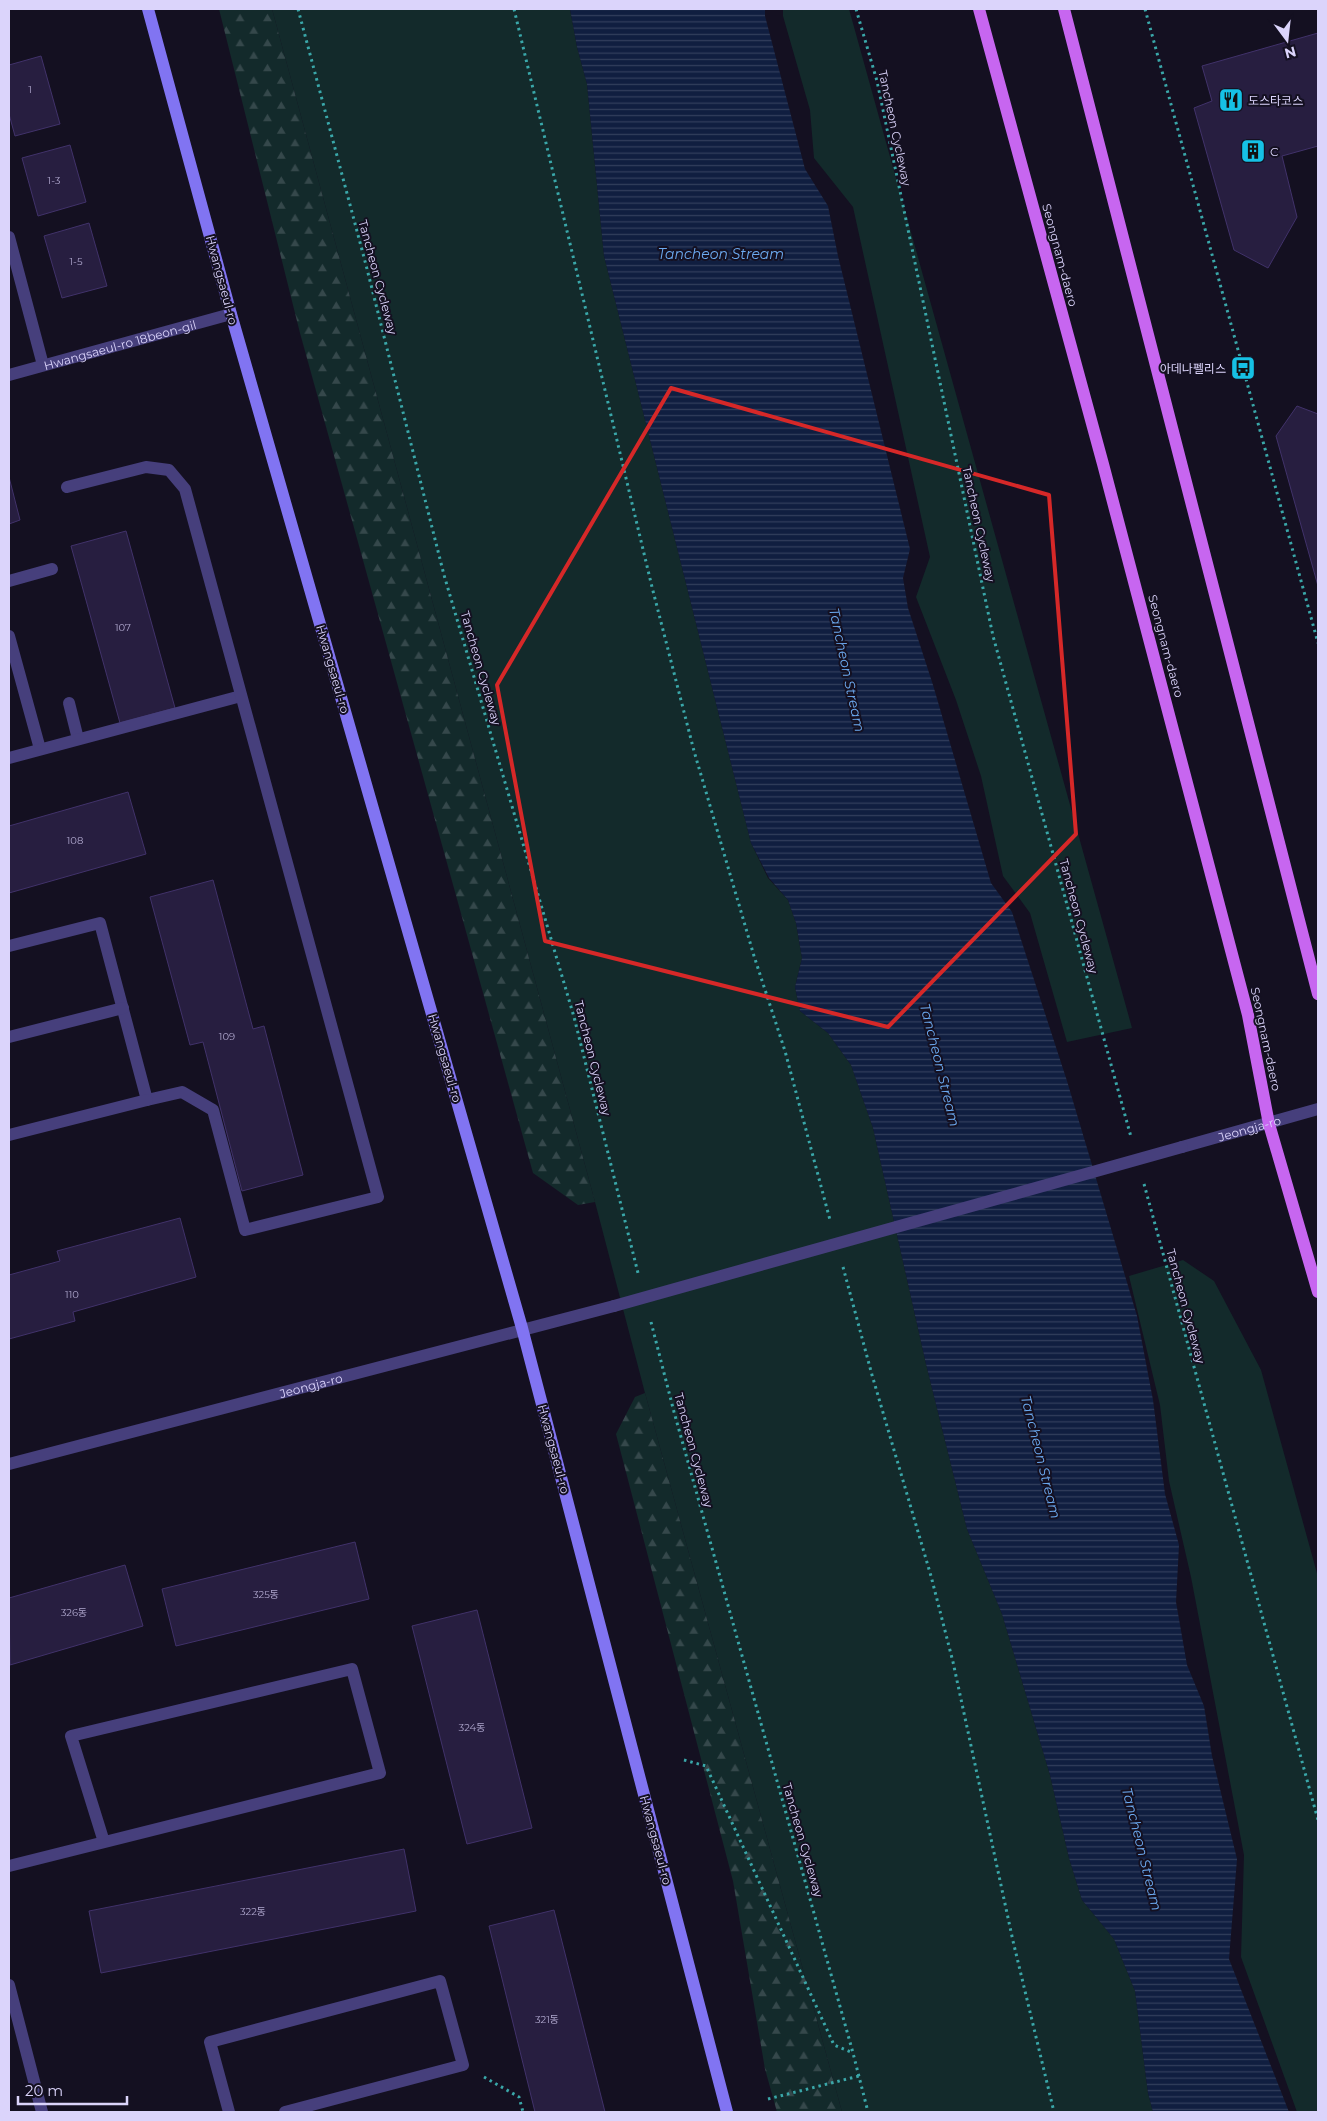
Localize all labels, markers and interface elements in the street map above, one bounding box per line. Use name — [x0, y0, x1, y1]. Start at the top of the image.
north arrow — [1262, 15, 1312, 65]
text: N — [1283, 42, 1298, 63]
street label: Tancheon Cycleway — [875, 69, 915, 188]
house number: 1 — [28, 83, 32, 96]
restaurant icon: 도스타코스 — [1218, 87, 1244, 113]
place label: 도스타코스 — [1248, 93, 1303, 108]
building icon: C — [1240, 138, 1266, 164]
place label: C — [1270, 144, 1279, 159]
house number: 1-3 — [48, 174, 61, 187]
street label: Seongnam-daero — [1039, 202, 1081, 308]
street label: Tancheon Cycleway — [355, 218, 401, 336]
street label: Hwangsaeul-ro — [203, 234, 241, 326]
water label: Tancheon Stream — [658, 245, 784, 263]
house number: 1-5 — [69, 255, 83, 268]
street label: Hwangsaeul-ro 18beon-gil — [42, 316, 198, 373]
bus stop icon: 아데나펠리스 — [1230, 355, 1256, 381]
place label: 아데나펠리스 — [1160, 361, 1226, 376]
street label: Tancheon Cycleway — [959, 465, 999, 584]
street label: Seongnam-daero — [1145, 593, 1187, 699]
water label: Tancheon Stream — [825, 606, 869, 734]
street label: Tancheon Cycleway — [458, 609, 505, 727]
house number: 107 — [115, 621, 131, 634]
street label: Hwangsaeul-ro — [313, 623, 353, 715]
house number: 108 — [67, 834, 83, 847]
street label: Tancheon Cycleway — [1056, 857, 1102, 975]
street label: Seongnam-daero — [1248, 986, 1284, 1092]
street label: Tancheon Cycleway — [571, 999, 615, 1118]
water label: Tancheon Stream — [916, 1002, 964, 1128]
street label: Hwangsaeul-ro — [425, 1012, 465, 1104]
house number: 109 — [219, 1030, 235, 1043]
street label: Jeongja-ro — [1215, 1112, 1282, 1144]
street label: Tancheon Cycleway — [1163, 1247, 1209, 1365]
house number: 110 — [65, 1288, 79, 1301]
street label: Jeongja-ro — [277, 1370, 344, 1401]
street label: Tancheon Cycleway — [671, 1391, 717, 1509]
water label: Tancheon Stream — [1017, 1394, 1065, 1520]
street label: Hwangsaeul-ro — [535, 1403, 573, 1495]
house number: 325동 — [253, 1588, 279, 1601]
house number: 326동 — [61, 1606, 87, 1619]
house number: 324동 — [459, 1721, 485, 1734]
street label: Tancheon Cycleway — [780, 1781, 827, 1899]
water label: Tancheon Stream — [1118, 1786, 1166, 1912]
street label: Hwangsaeul-ro — [637, 1794, 675, 1886]
house number: 322동 — [240, 1905, 266, 1918]
house number: 321동 — [535, 2013, 559, 2026]
scale bar — [18, 2074, 126, 2106]
text: 20 m — [25, 2081, 63, 2100]

